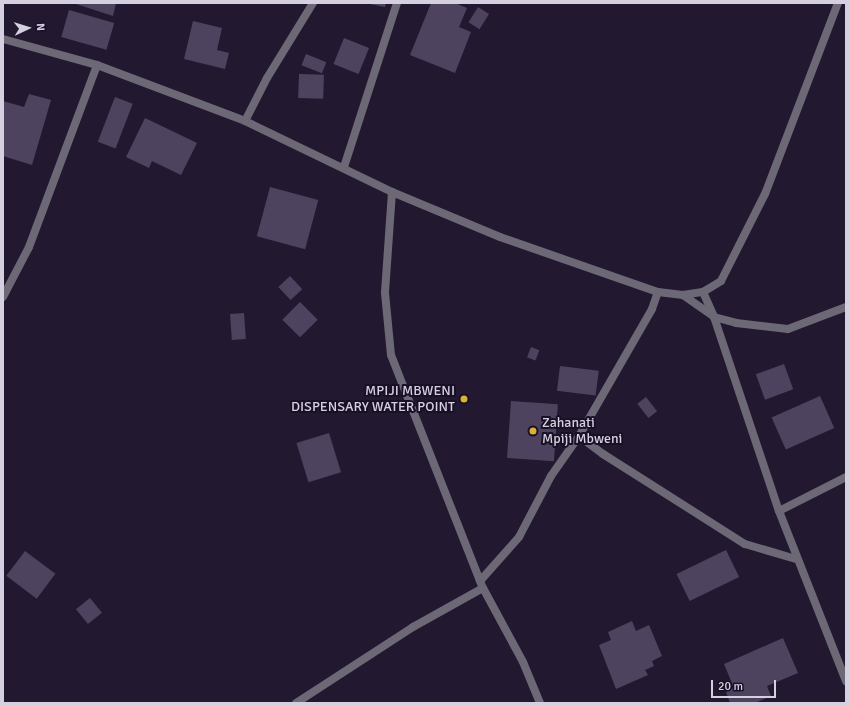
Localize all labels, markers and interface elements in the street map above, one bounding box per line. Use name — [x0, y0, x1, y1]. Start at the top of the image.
north arrow — [8, 8, 48, 48]
text: N — [34, 23, 47, 31]
place label: MPIJI MBWENI DISPENSARY WATER POINT — [291, 383, 455, 416]
marker: MPIJI MBWENI DISPENSARY WATER POINT — [458, 393, 470, 405]
place label: Zahanati Mpiji Mbweni — [542, 415, 622, 448]
marker: Zahanati Mpiji Mbweni — [527, 425, 539, 437]
scale bar — [713, 672, 778, 698]
text: 20 m — [718, 679, 743, 694]

